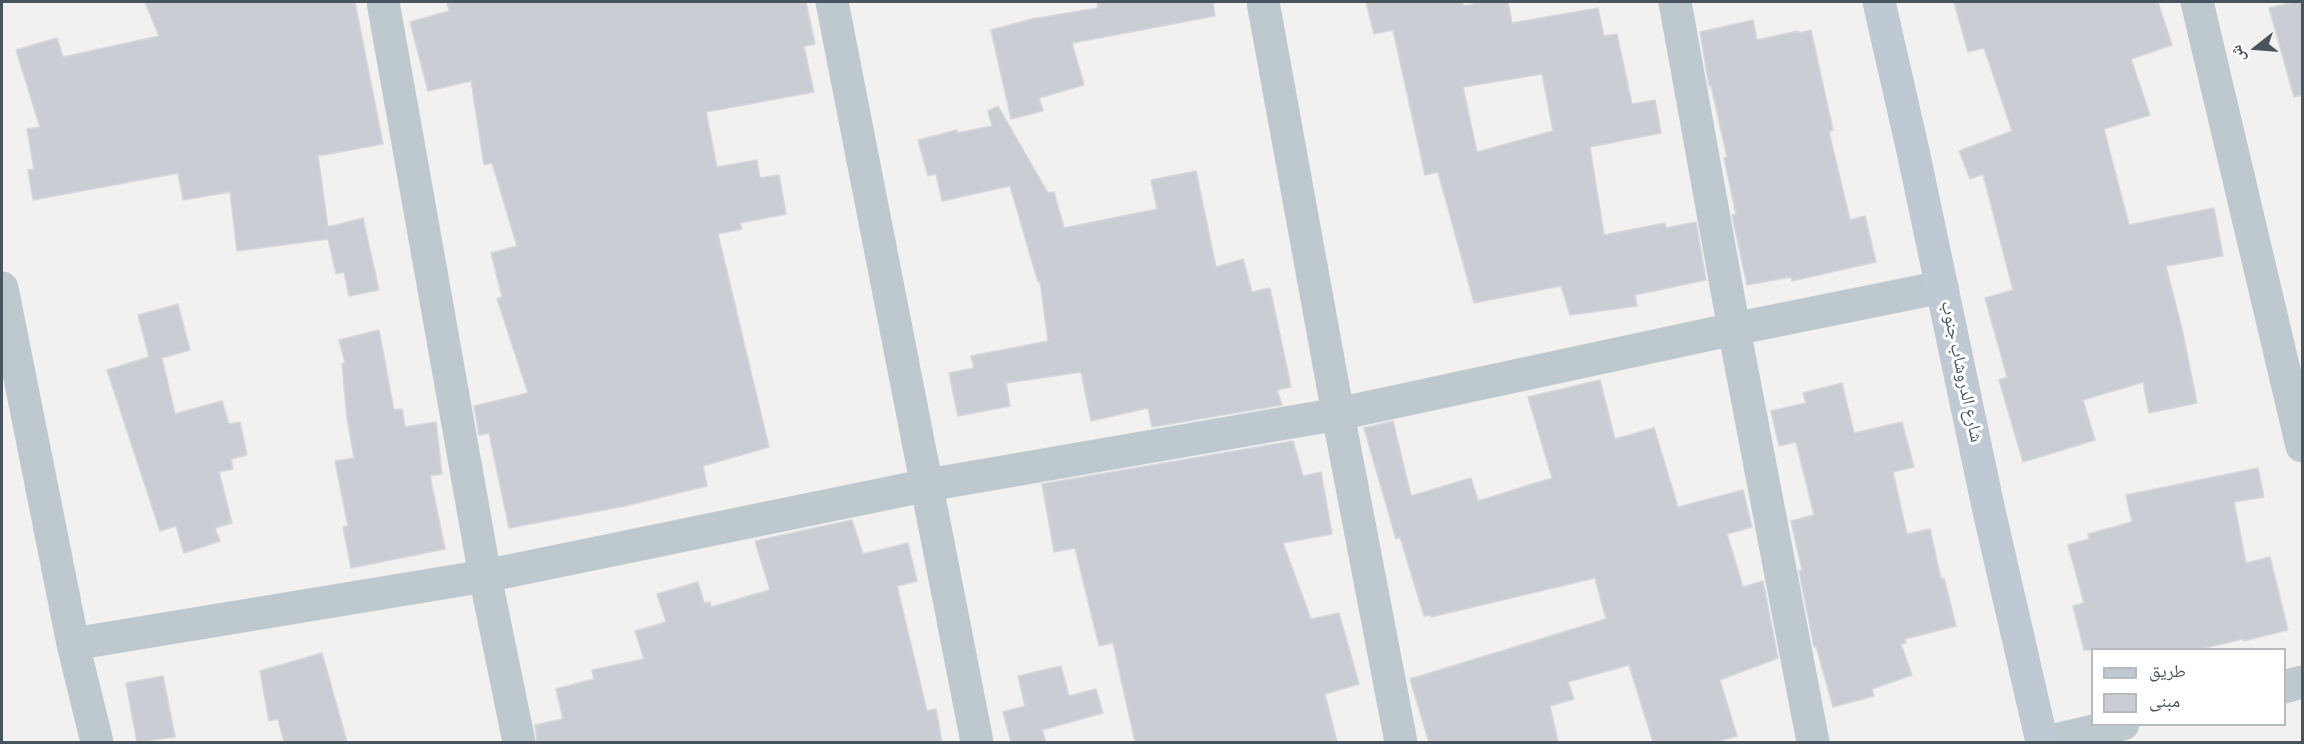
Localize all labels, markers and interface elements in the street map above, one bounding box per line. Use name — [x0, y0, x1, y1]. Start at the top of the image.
north arrow — [2226, 18, 2286, 78]
text: ش — [2227, 42, 2251, 64]
street label: شارع الدروشاب جنوب — [1934, 299, 1986, 445]
legend — [2091, 648, 2286, 726]
text: طريق — [2149, 661, 2186, 684]
text: مبنى — [2149, 691, 2180, 714]

